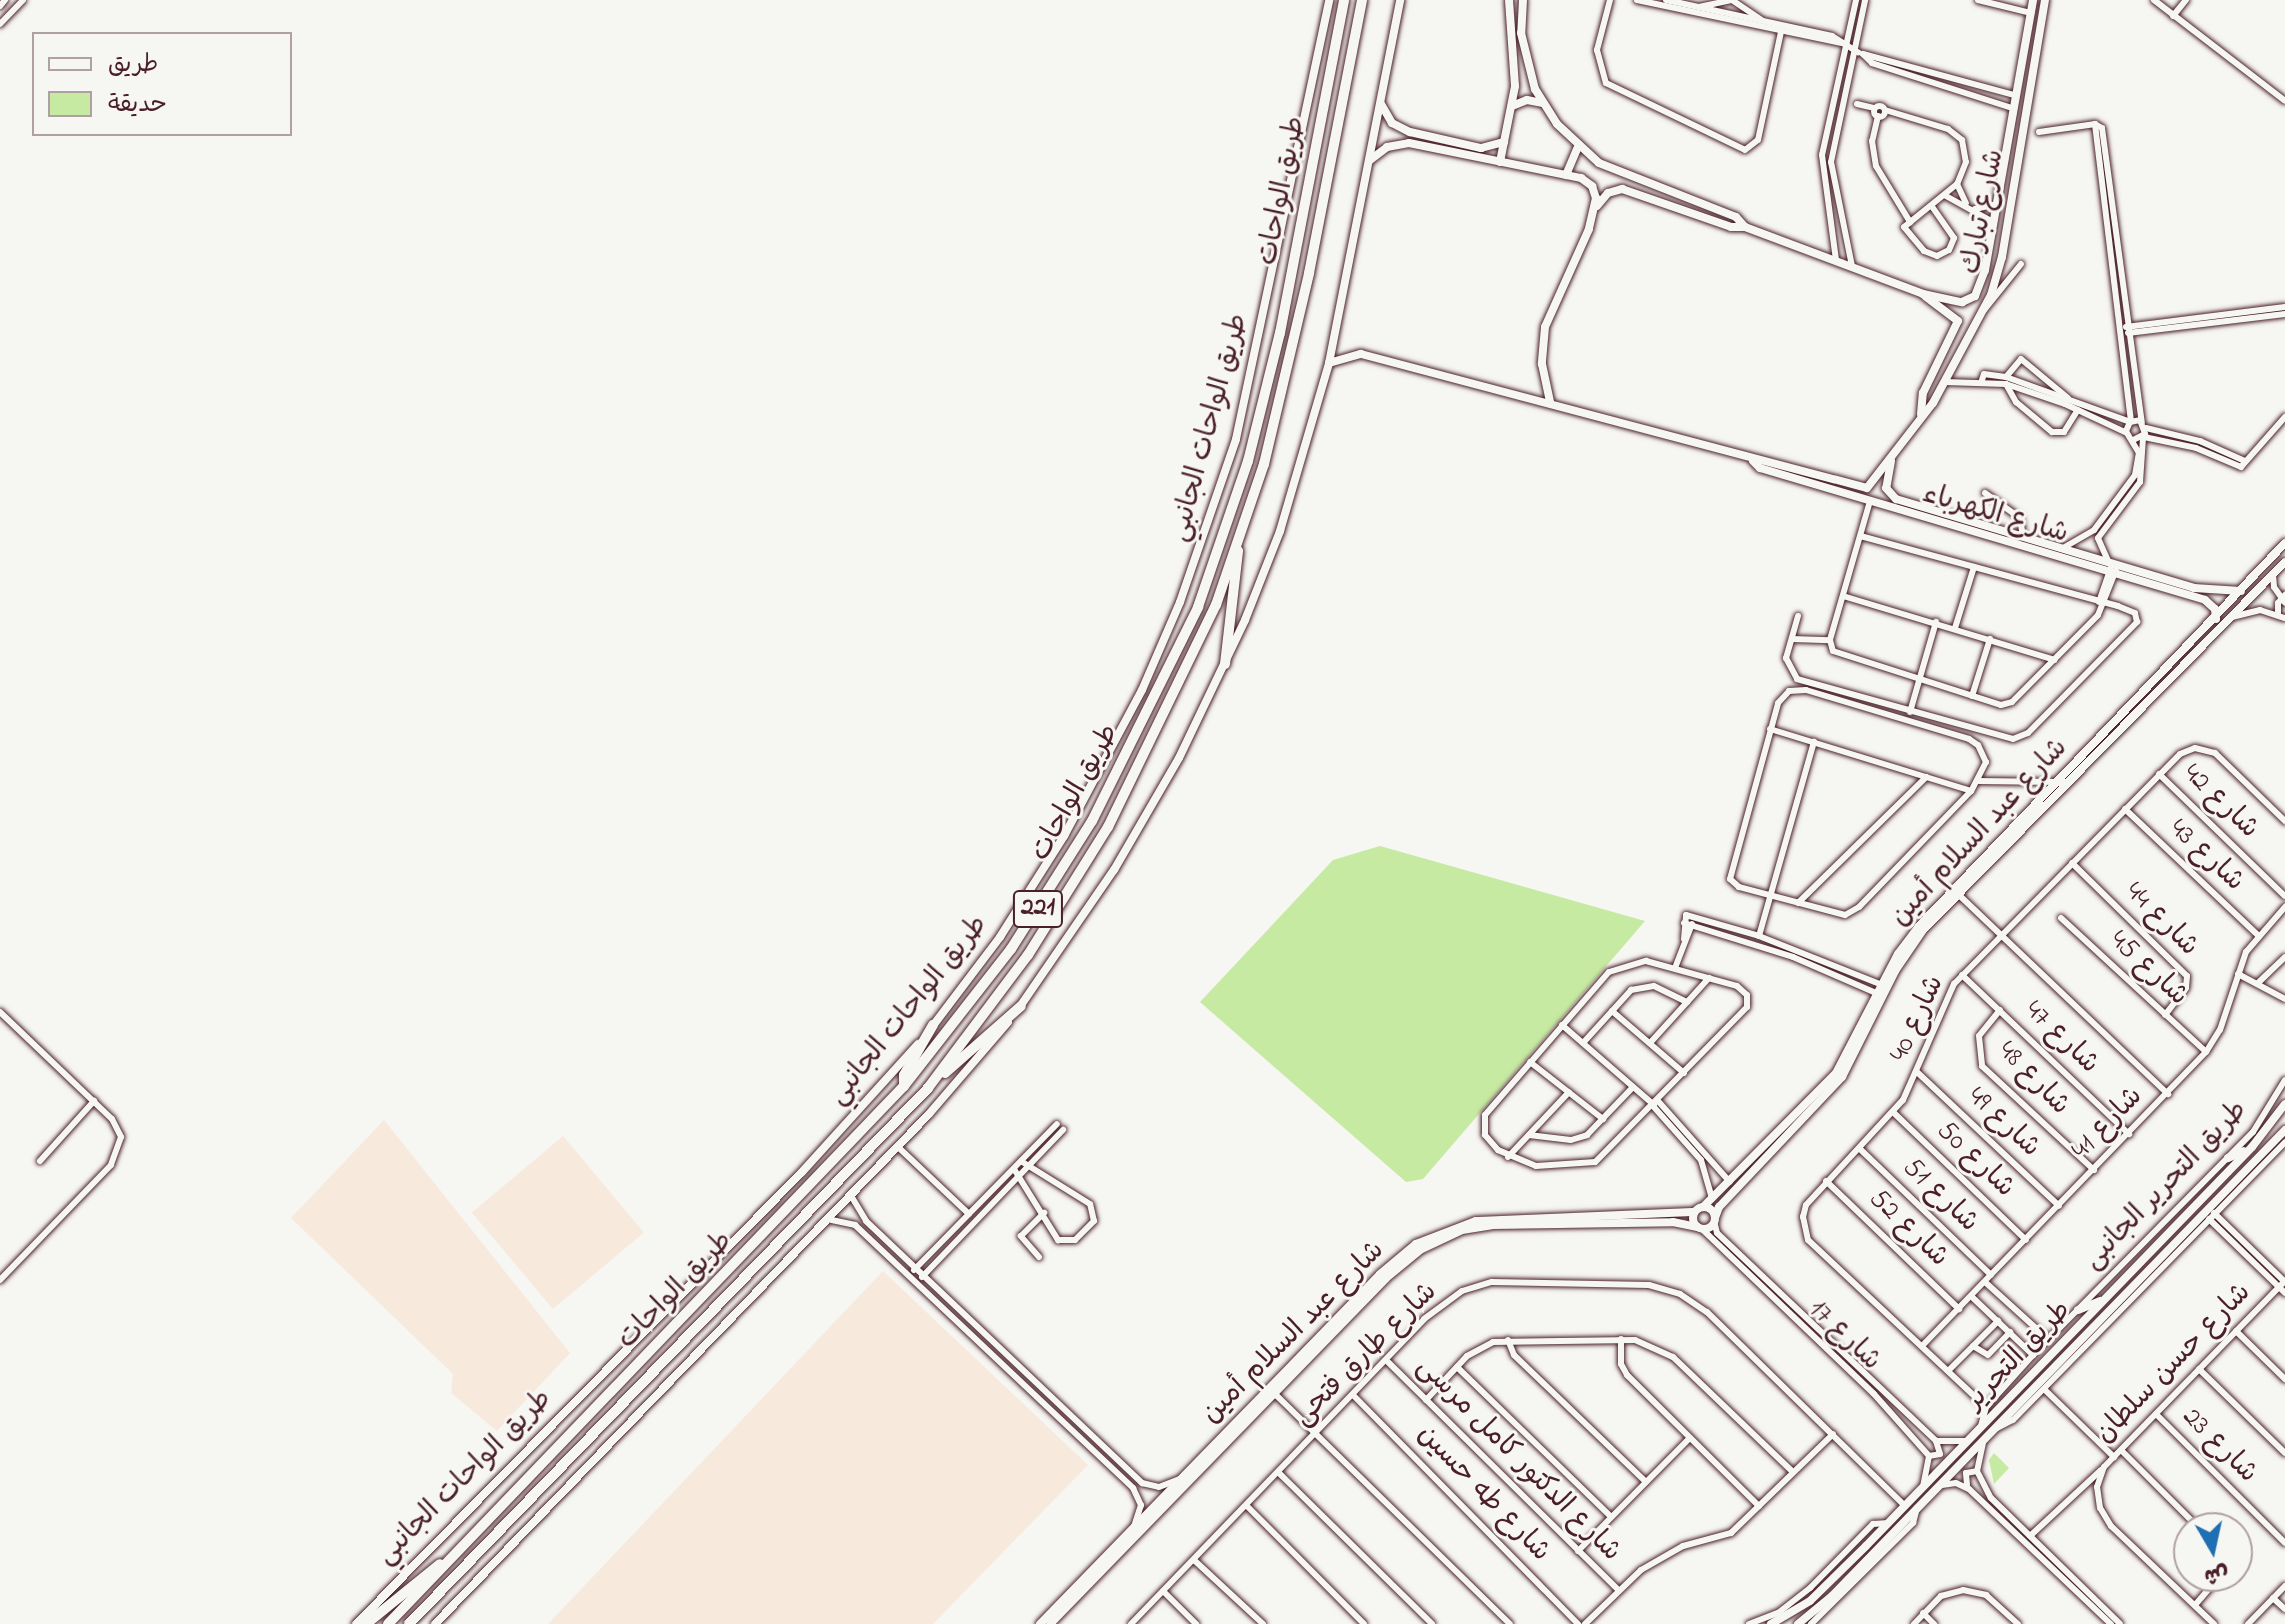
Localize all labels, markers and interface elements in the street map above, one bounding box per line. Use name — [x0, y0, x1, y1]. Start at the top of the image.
legend — [32, 32, 292, 136]
text: طريق — [108, 48, 158, 83]
text: حديقة — [108, 88, 167, 123]
street label: طريق الواحات — [1252, 114, 1314, 268]
street label: شارع تبارك — [1955, 147, 2013, 277]
street label: طريق الواحات الجانبي — [1163, 310, 1257, 546]
street label: شارع الكهرباء — [1918, 478, 2072, 552]
street label: طريق الواحات — [1025, 719, 1127, 867]
street label: شارع عبد السلام أمين — [1884, 732, 2076, 934]
street label: شارع 42 — [2175, 758, 2265, 846]
street label: شارع 43 — [2161, 813, 2251, 899]
street label: شارع 44 — [2117, 876, 2205, 964]
road number: 221 — [1012, 887, 1064, 931]
street label: طريق الواحات الجانبي — [822, 909, 996, 1113]
street label: شارع 45 — [2102, 924, 2194, 1014]
street label: شارع 40 — [1883, 971, 1953, 1067]
street label: شارع 47 — [2017, 994, 2105, 1082]
street label: شارع 48 — [1990, 1035, 2076, 1123]
street label: شارع 49 — [1960, 1081, 2046, 1165]
street label: شارع 41 — [2065, 1081, 2151, 1167]
street label: طريق التحرير الجانبى — [2077, 1094, 2255, 1278]
street label: شارع 50 — [1929, 1115, 2021, 1205]
street label: شارع 51 — [1895, 1152, 1985, 1240]
street label: شارع 52 — [1861, 1183, 1955, 1275]
street label: طريق الواحات — [611, 1225, 741, 1357]
street label: شارع عبد السلام أمين — [1196, 1235, 1392, 1431]
street label: شارع طارق فتحى — [1287, 1276, 1445, 1434]
street label: شارع حسن سلطان — [2089, 1277, 2259, 1451]
street label: شارع 17 — [1801, 1293, 1887, 1379]
street label: طريق التحرير — [1959, 1295, 2079, 1417]
street label: شارع الدكتور كامل مرسى — [1409, 1351, 1627, 1569]
street label: طريق الواحات الجانبي — [370, 1383, 560, 1573]
street label: شارع 23 — [2174, 1401, 2264, 1491]
street label: شارع طه حسين — [1409, 1419, 1557, 1569]
north arrow — [2173, 1512, 2253, 1592]
text: ش — [2202, 1556, 2231, 1591]

